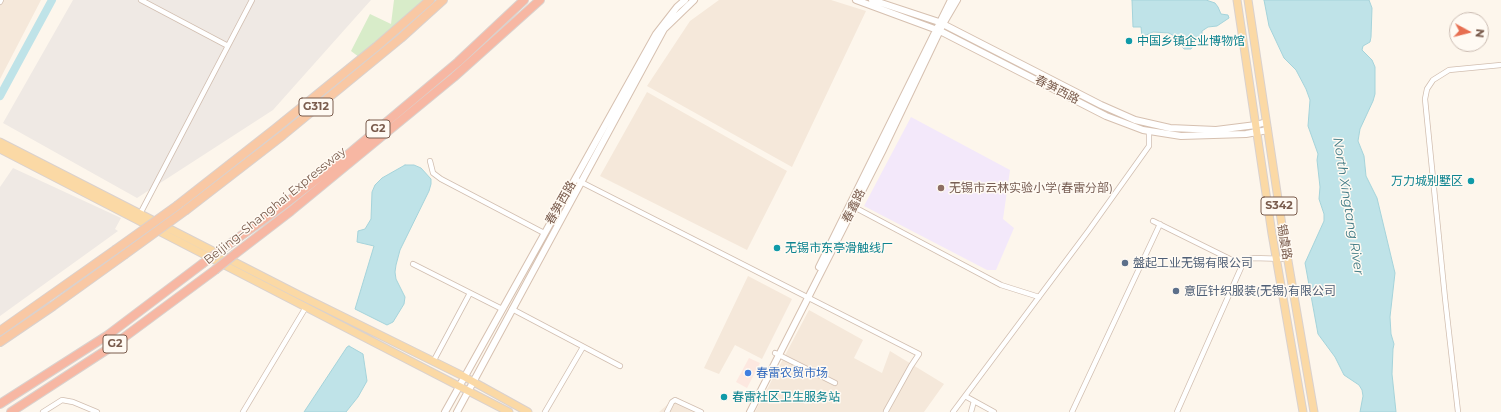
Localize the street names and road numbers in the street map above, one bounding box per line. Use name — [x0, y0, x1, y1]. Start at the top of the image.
street label: 春笋西路 — [1032, 73, 1082, 107]
road number: G312 — [299, 98, 333, 116]
road number: G2 — [366, 120, 390, 138]
street label: Beijing–Shanghai Expressway — [201, 144, 349, 268]
street label: 春笋西路 — [543, 179, 579, 227]
street label: 春鑫路 — [839, 187, 869, 225]
road number: S342 — [1261, 197, 1297, 215]
street label: 锡虞路 — [1274, 223, 1294, 261]
road number: G2 — [103, 335, 127, 353]

